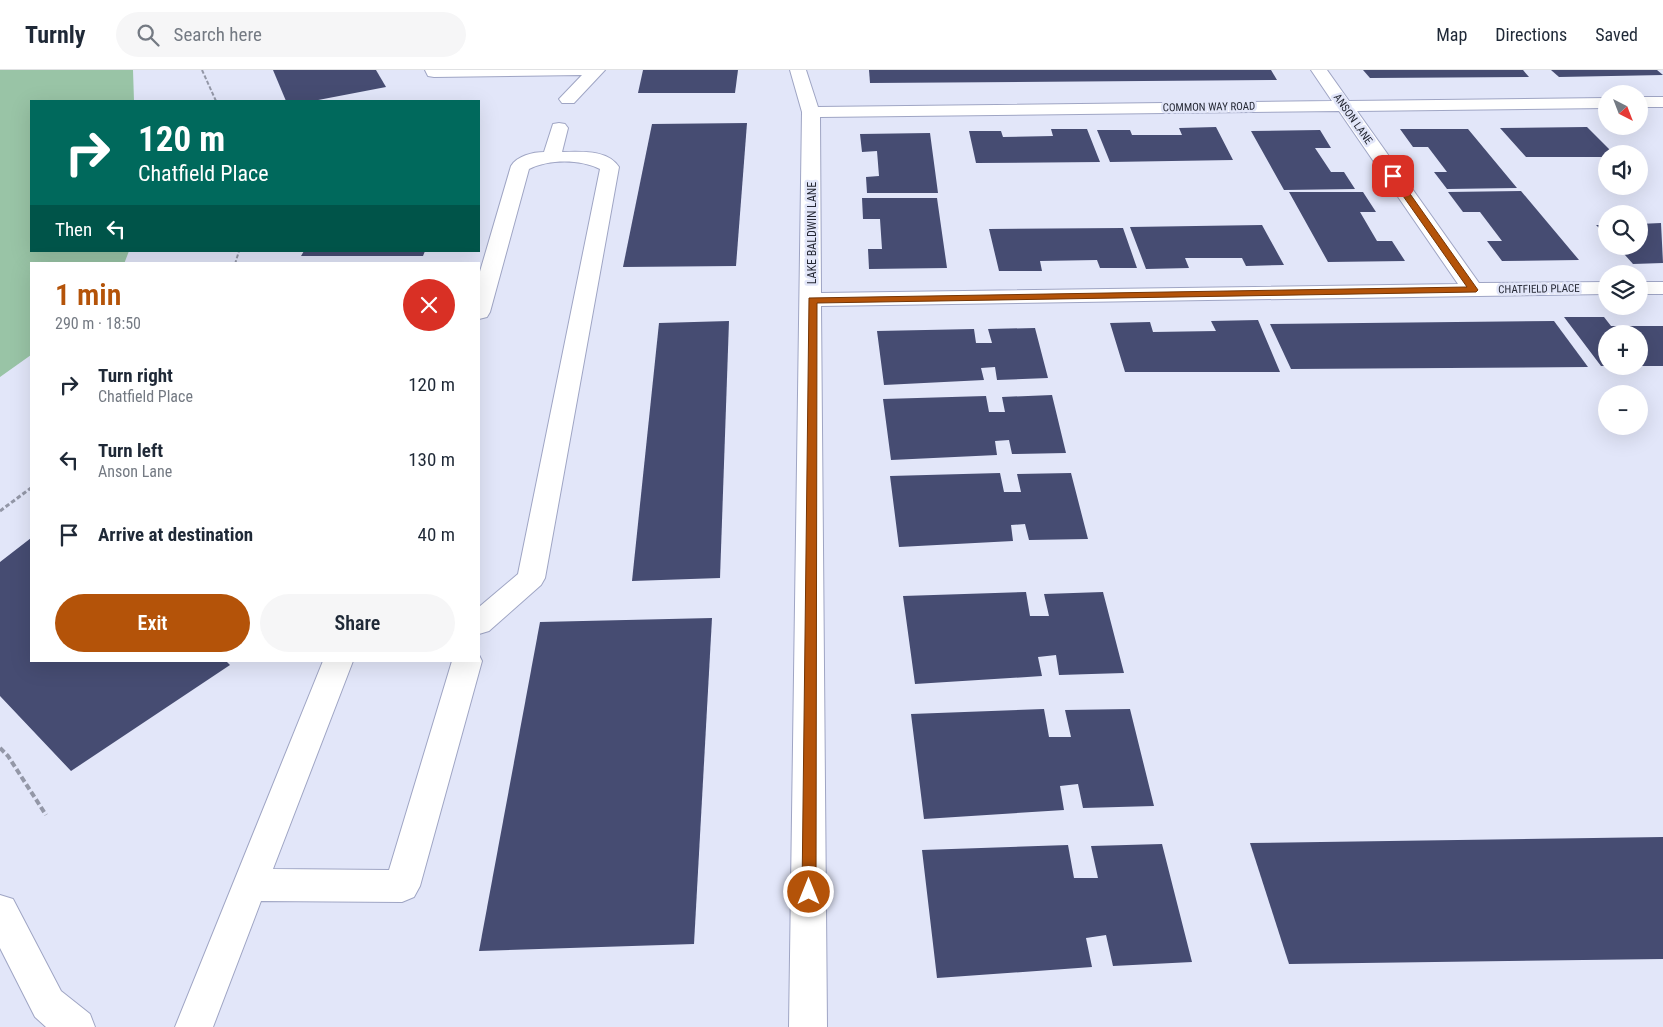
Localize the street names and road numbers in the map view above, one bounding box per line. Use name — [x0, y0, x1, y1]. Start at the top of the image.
street label: ANSON LANE — [1331, 91, 1375, 147]
street label: COMMON WAY ROAD — [1163, 100, 1255, 114]
street label: LAKE BALDWIN LANE — [805, 182, 819, 284]
street label: CHATFIELD PLACE — [1498, 282, 1580, 296]

